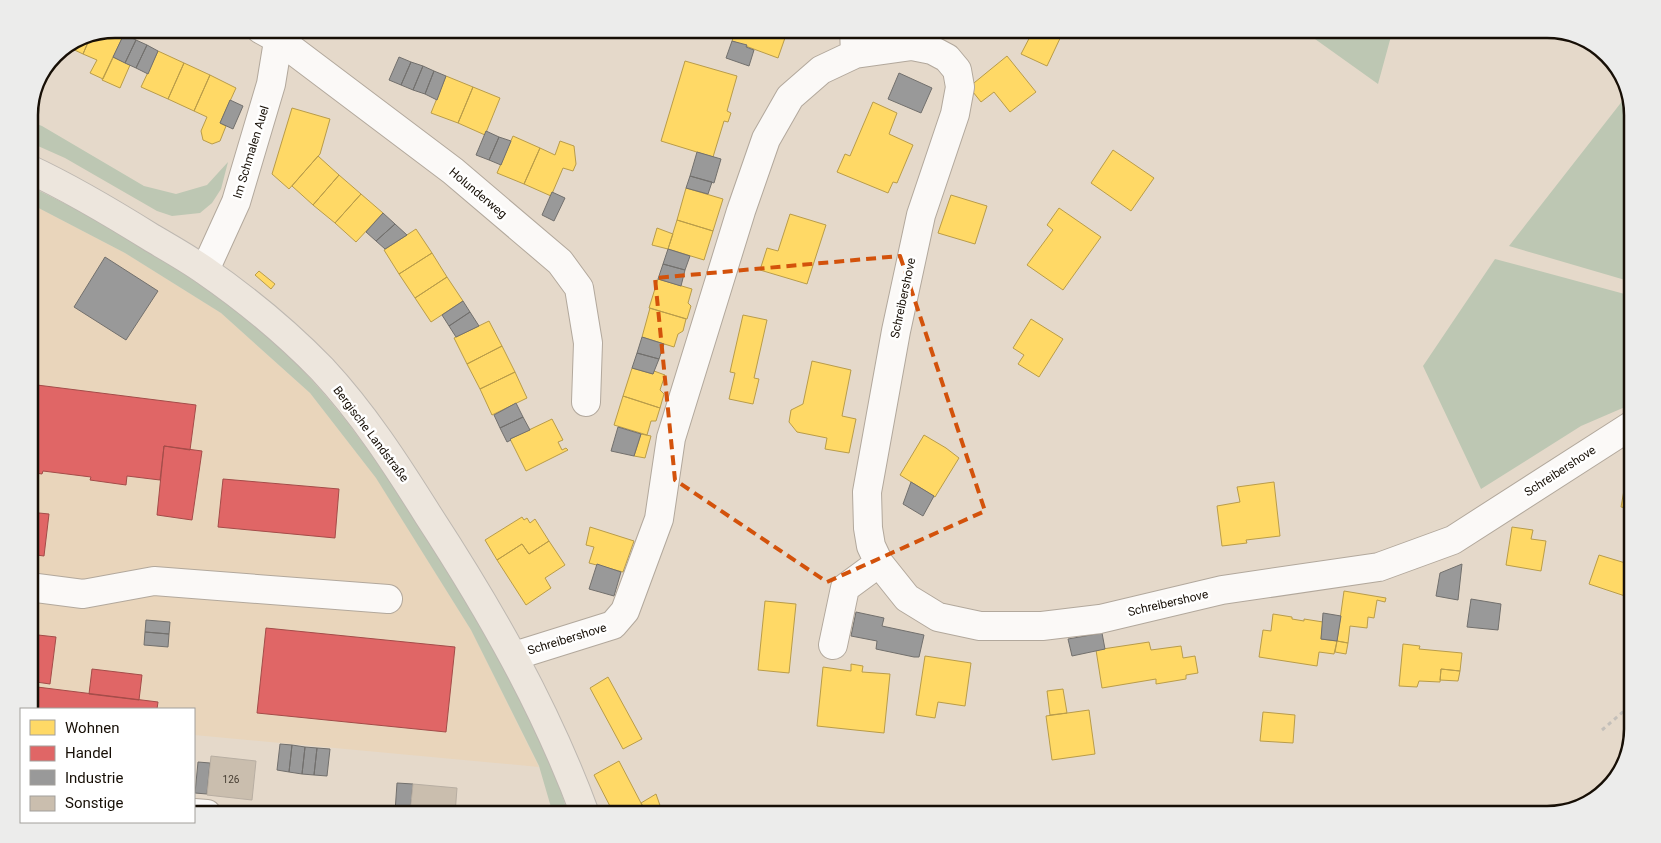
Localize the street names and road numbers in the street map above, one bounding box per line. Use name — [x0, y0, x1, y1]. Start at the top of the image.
street label: Im Schmalen Auel — [230, 104, 272, 200]
street label: Holunderweg — [446, 165, 510, 221]
street label: Schreibershove — [888, 256, 918, 340]
street label: Bergische Landstraße — [330, 383, 412, 485]
street label: Schreibershove — [1522, 443, 1598, 499]
street label: Schreibershove — [1126, 587, 1210, 619]
street label: Schreibershove — [526, 620, 608, 658]

